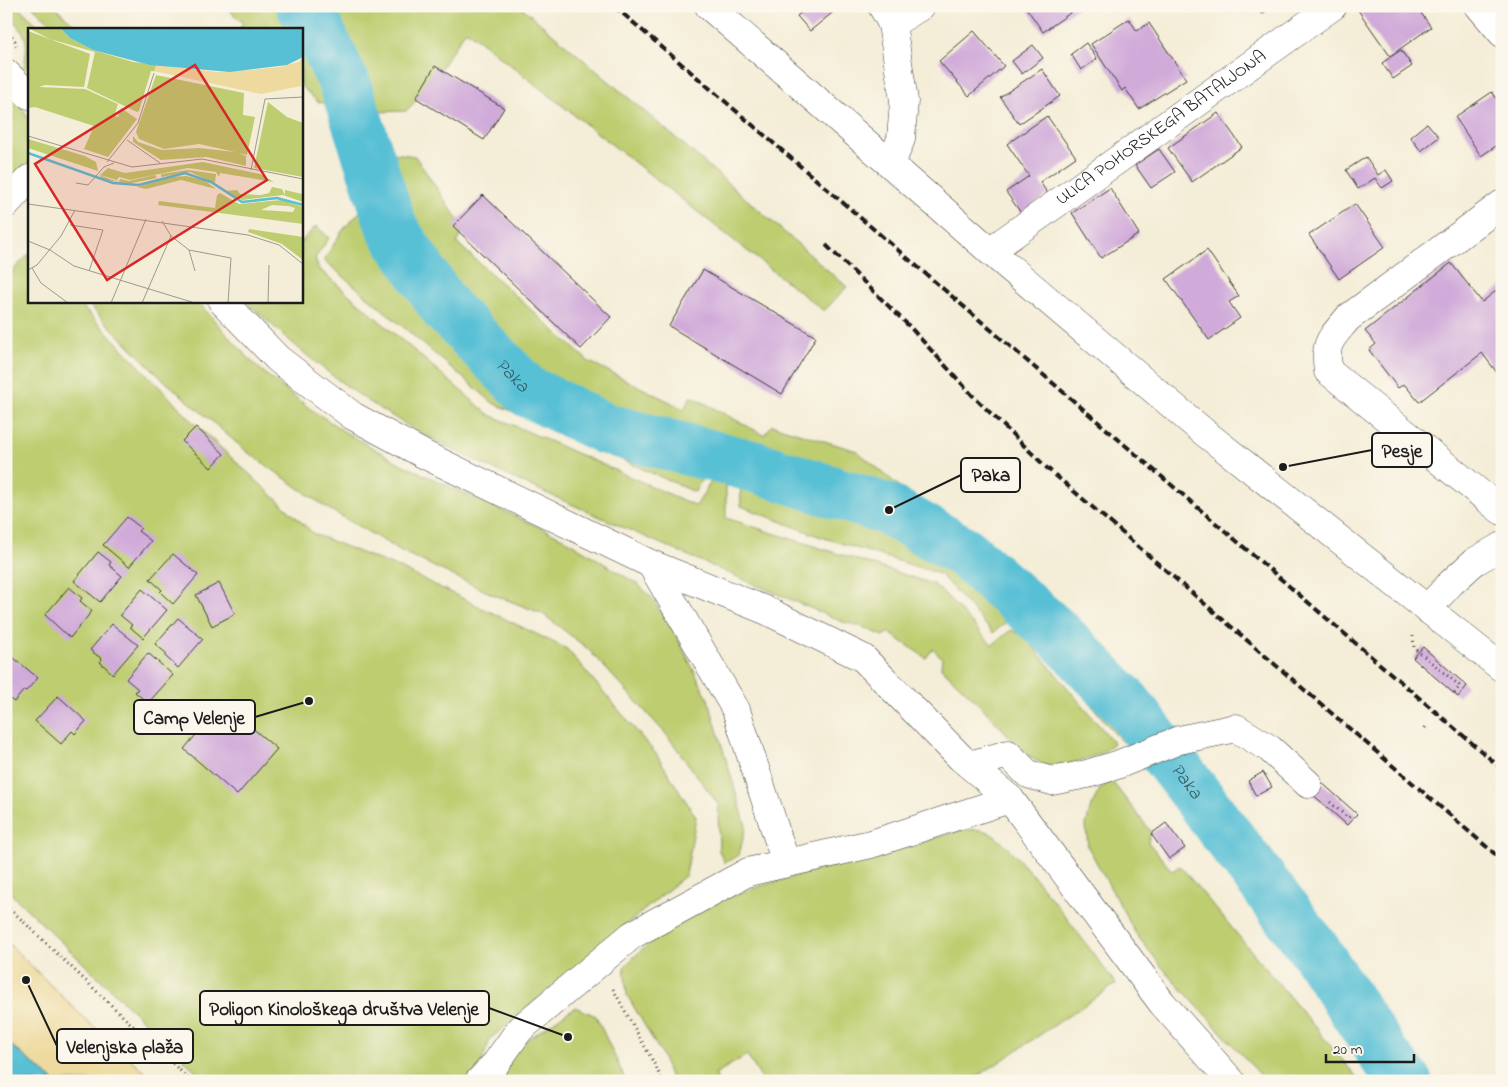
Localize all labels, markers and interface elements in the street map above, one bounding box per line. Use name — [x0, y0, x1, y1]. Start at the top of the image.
inset map — [28, 28, 302, 302]
street label: ULICA POHORSKEGA BATALJONA — [1051, 44, 1272, 213]
water label: Paka — [489, 352, 536, 400]
callout: Pesje — [1372, 433, 1432, 467]
text: Pesje — [1382, 439, 1423, 466]
callout: Paka — [961, 458, 1020, 492]
text: Paka — [972, 463, 1010, 490]
callout: Camp Velenje — [134, 700, 255, 734]
text: Camp Velenje — [143, 706, 245, 733]
water label: Paka — [1163, 758, 1209, 806]
callout: Poligon Kinološkega društva Velenje — [200, 991, 489, 1025]
text: Poligon Kinološkega društva Velenje — [209, 997, 479, 1026]
callout: Velenjska plaža — [57, 1029, 193, 1063]
scale bar — [1326, 1032, 1413, 1064]
text: Velenjska plaža — [66, 1035, 183, 1062]
text: 20 m — [1333, 1039, 1363, 1061]

